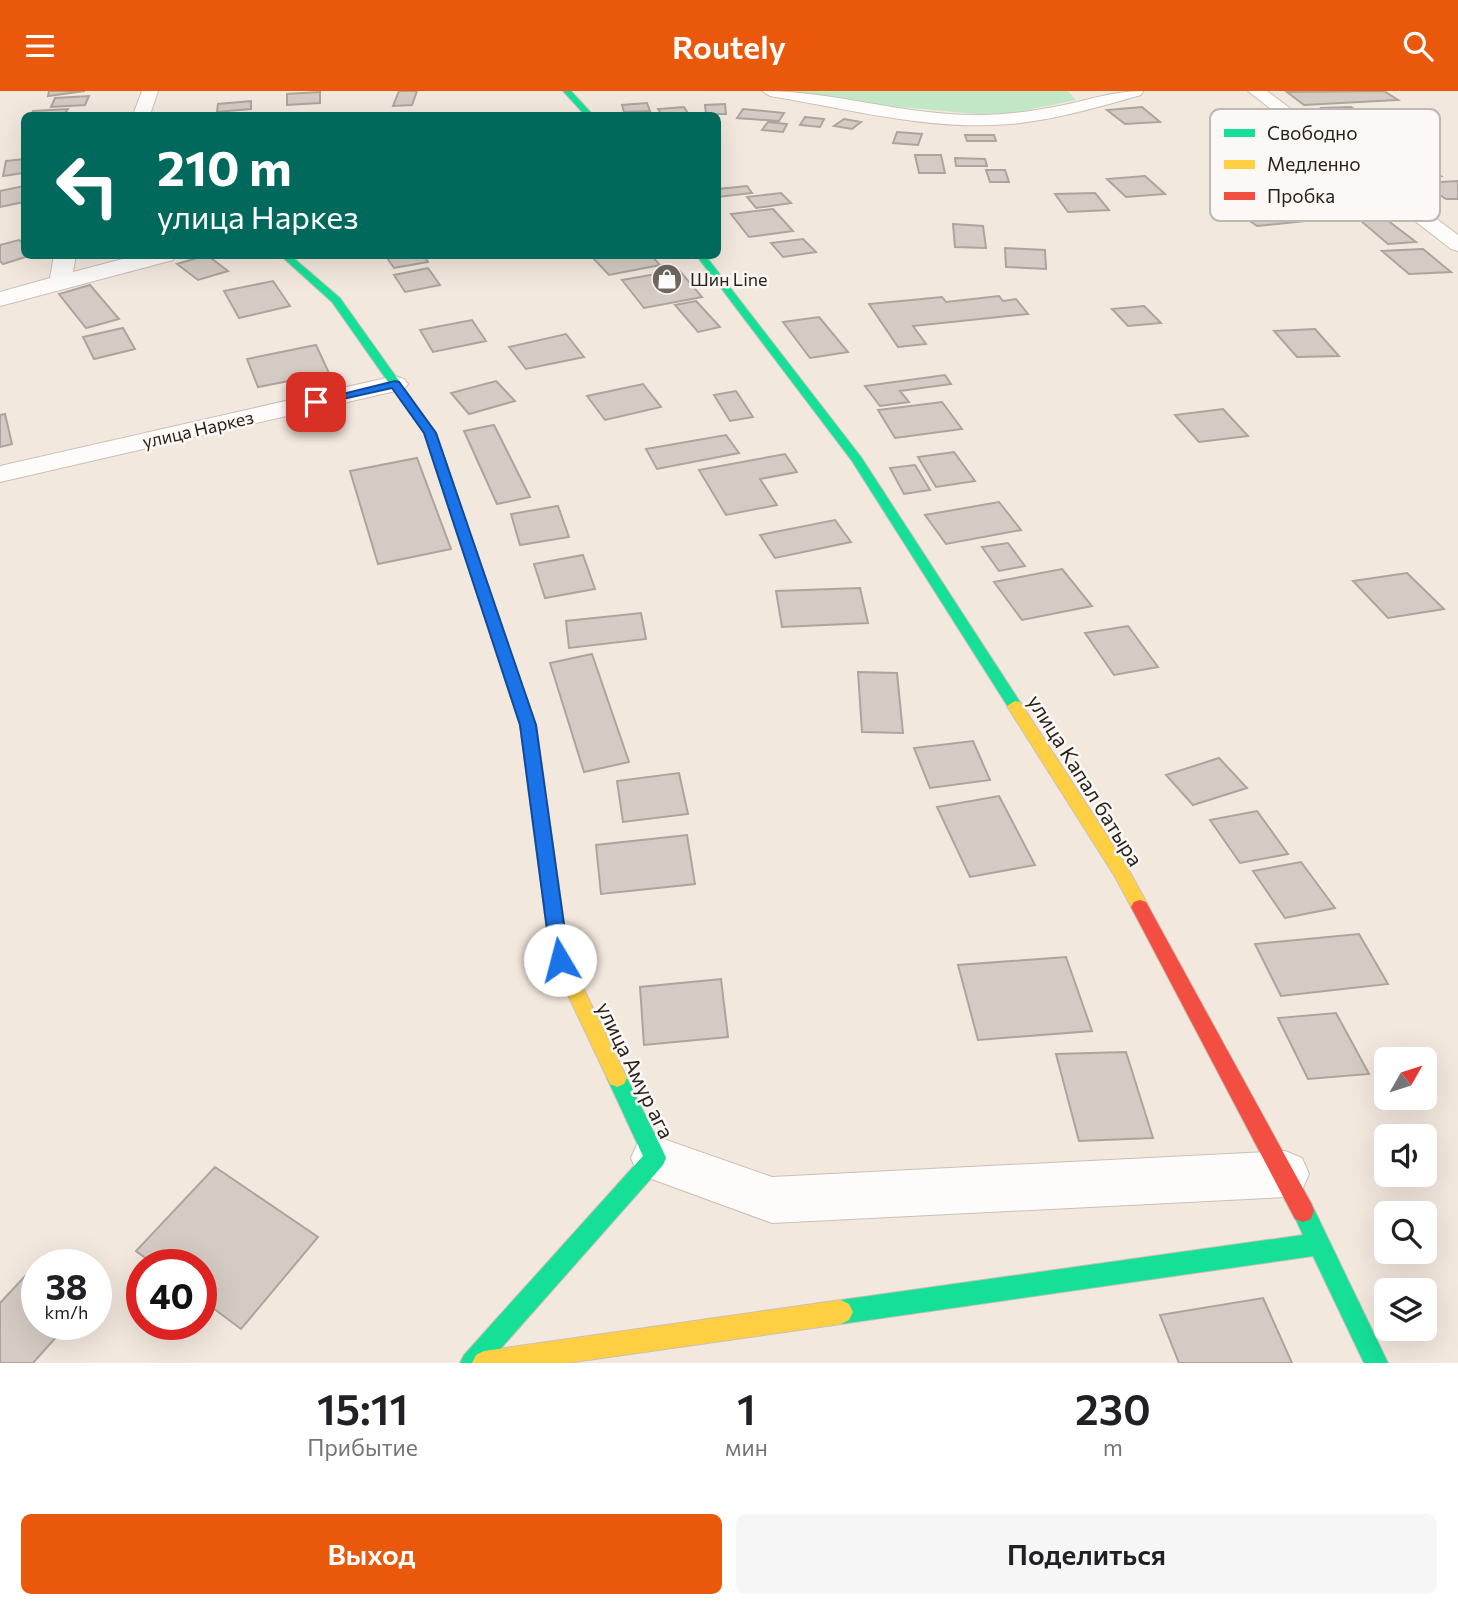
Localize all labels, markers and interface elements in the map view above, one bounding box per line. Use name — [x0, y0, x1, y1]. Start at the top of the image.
text: Routely — [672, 26, 786, 66]
icon: menu — [21, 27, 59, 65]
icon: search — [1399, 27, 1437, 65]
legend — [1210, 109, 1440, 221]
text: Свободно — [1267, 121, 1357, 144]
text: 210 m — [157, 136, 292, 196]
icon: left — [42, 140, 133, 231]
text: Медленно — [1267, 152, 1361, 175]
text: Пробка — [1267, 184, 1335, 207]
text: улица Наркез — [157, 196, 359, 236]
shop icon: Шин Line — [650, 262, 684, 296]
place label: Шин Line — [690, 268, 768, 290]
pin — [286, 372, 346, 432]
icon: arrive — [297, 383, 335, 421]
street label: улица Наркез — [140, 406, 256, 452]
street label: улица Капал батыра — [1023, 690, 1149, 870]
position arrow — [523, 923, 597, 997]
street label: улица Амур ага — [592, 998, 680, 1142]
north arrow — [1374, 1047, 1437, 1109]
map controls — [1374, 1047, 1437, 1341]
button: sound — [1374, 1124, 1437, 1187]
button: search — [1374, 1201, 1437, 1264]
speed limit sign: 40 — [126, 1249, 217, 1340]
text: 38 — [45, 1264, 88, 1307]
button: layers — [1374, 1278, 1437, 1341]
text: km/h — [45, 1301, 88, 1323]
text: 15:11 — [317, 1382, 408, 1434]
text: 1 — [737, 1382, 756, 1434]
text: 230 — [1075, 1382, 1151, 1434]
text: Прибытие — [307, 1433, 418, 1461]
text: мин — [725, 1433, 768, 1461]
text: m — [1103, 1433, 1123, 1461]
button: Выход — [21, 1514, 722, 1594]
button: Поделиться — [736, 1514, 1437, 1594]

